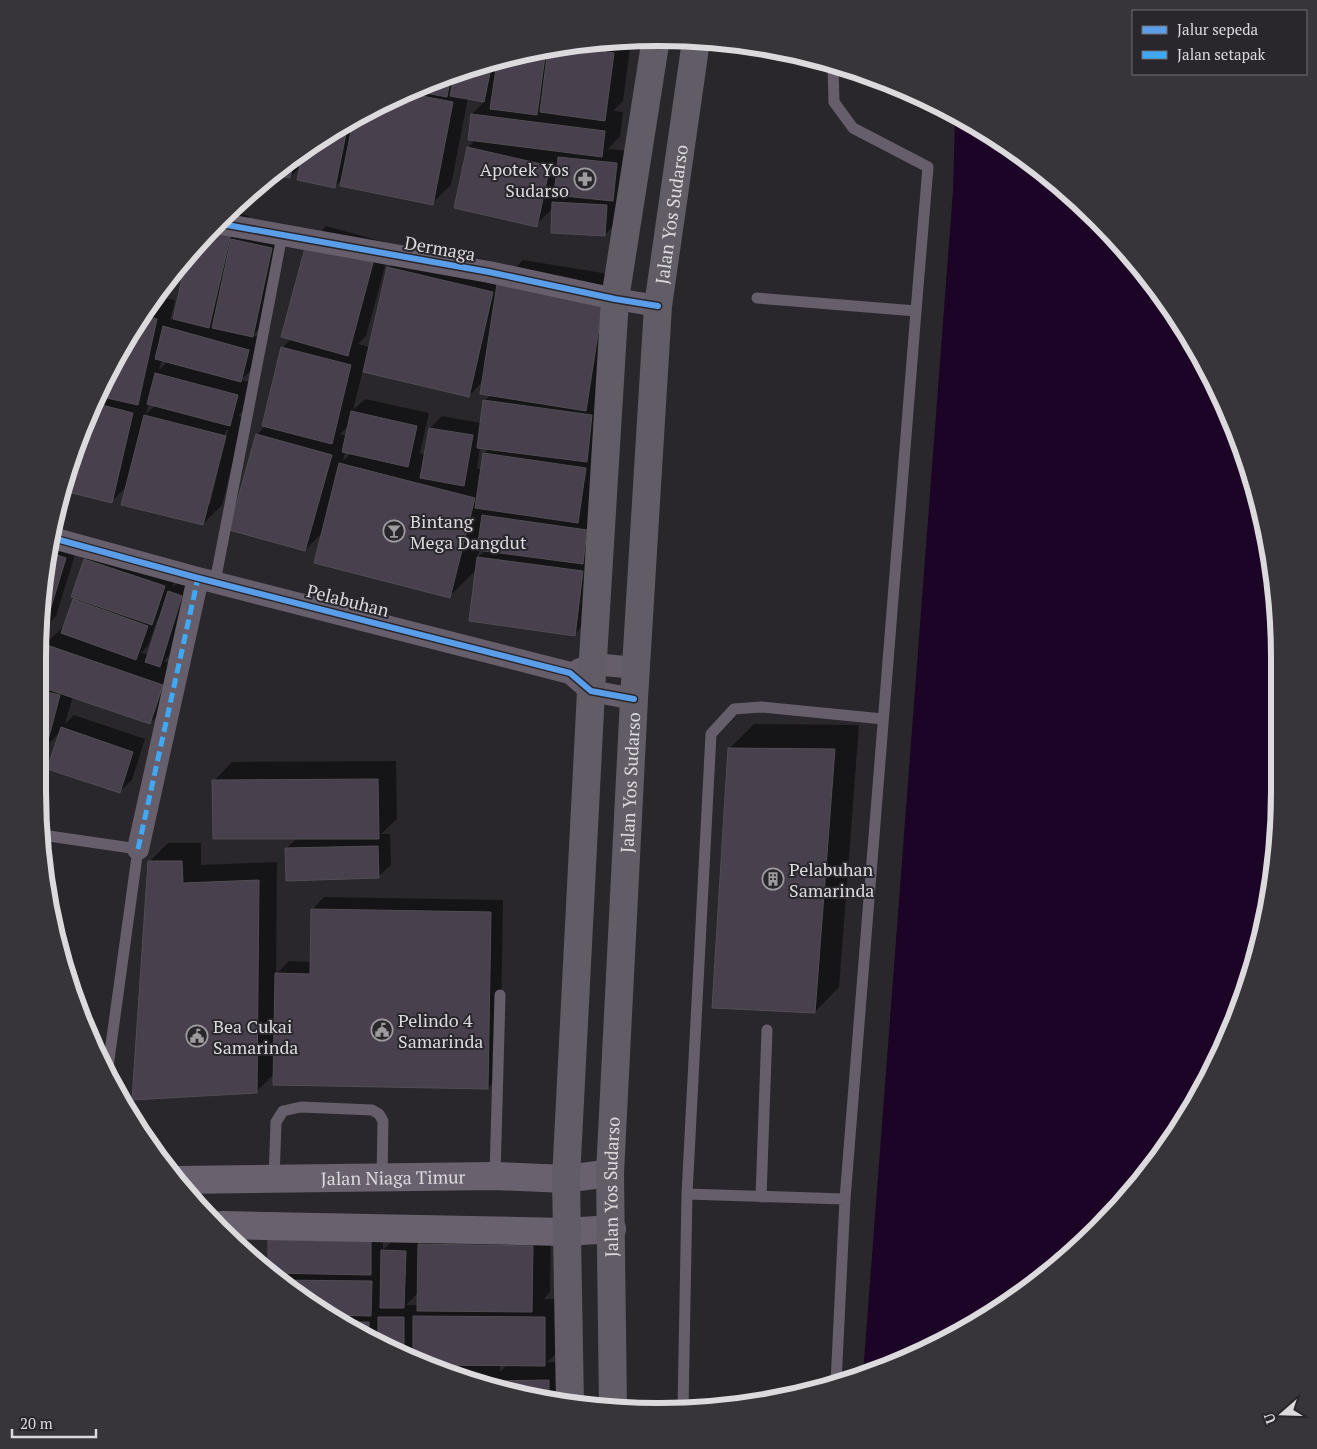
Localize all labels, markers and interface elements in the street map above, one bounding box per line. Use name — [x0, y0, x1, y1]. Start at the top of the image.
legend — [1132, 10, 1307, 75]
text: Jalur sepeda — [1177, 19, 1259, 39]
text: Jalan setapak — [1177, 44, 1266, 64]
street label: Jalan Yos Sudarso — [649, 143, 693, 286]
place label: Apotek Yos Sudarso — [480, 157, 569, 202]
pharmacy icon: Apotek Yos Sudarso — [573, 167, 597, 191]
street label: Dermaga — [403, 230, 477, 266]
place label: Bintang Mega Dangdut — [410, 509, 527, 554]
bar icon: Bintang Mega Dangdut — [382, 519, 406, 543]
street label: Pelabuhan — [304, 578, 392, 622]
street label: Jalan Yos Sudarso — [614, 712, 645, 853]
place label: Pelabuhan Samarinda — [789, 857, 874, 902]
building icon: Pelabuhan Samarinda — [761, 867, 785, 891]
place label: Pelindo 4 Samarinda — [398, 1008, 483, 1053]
place label: Bea Cukai Samarinda — [213, 1014, 298, 1059]
public building icon: Pelindo 4 Samarinda — [370, 1018, 394, 1042]
public building icon: Bea Cukai Samarinda — [185, 1024, 209, 1048]
street label: Jalan Yos Sudarso — [598, 1116, 625, 1258]
street label: Jalan Niaga Timur — [320, 1164, 466, 1190]
north arrow — [1257, 1389, 1307, 1439]
scale bar — [12, 1406, 96, 1438]
text: U — [1259, 1411, 1280, 1427]
text: 20 m — [20, 1413, 53, 1433]

